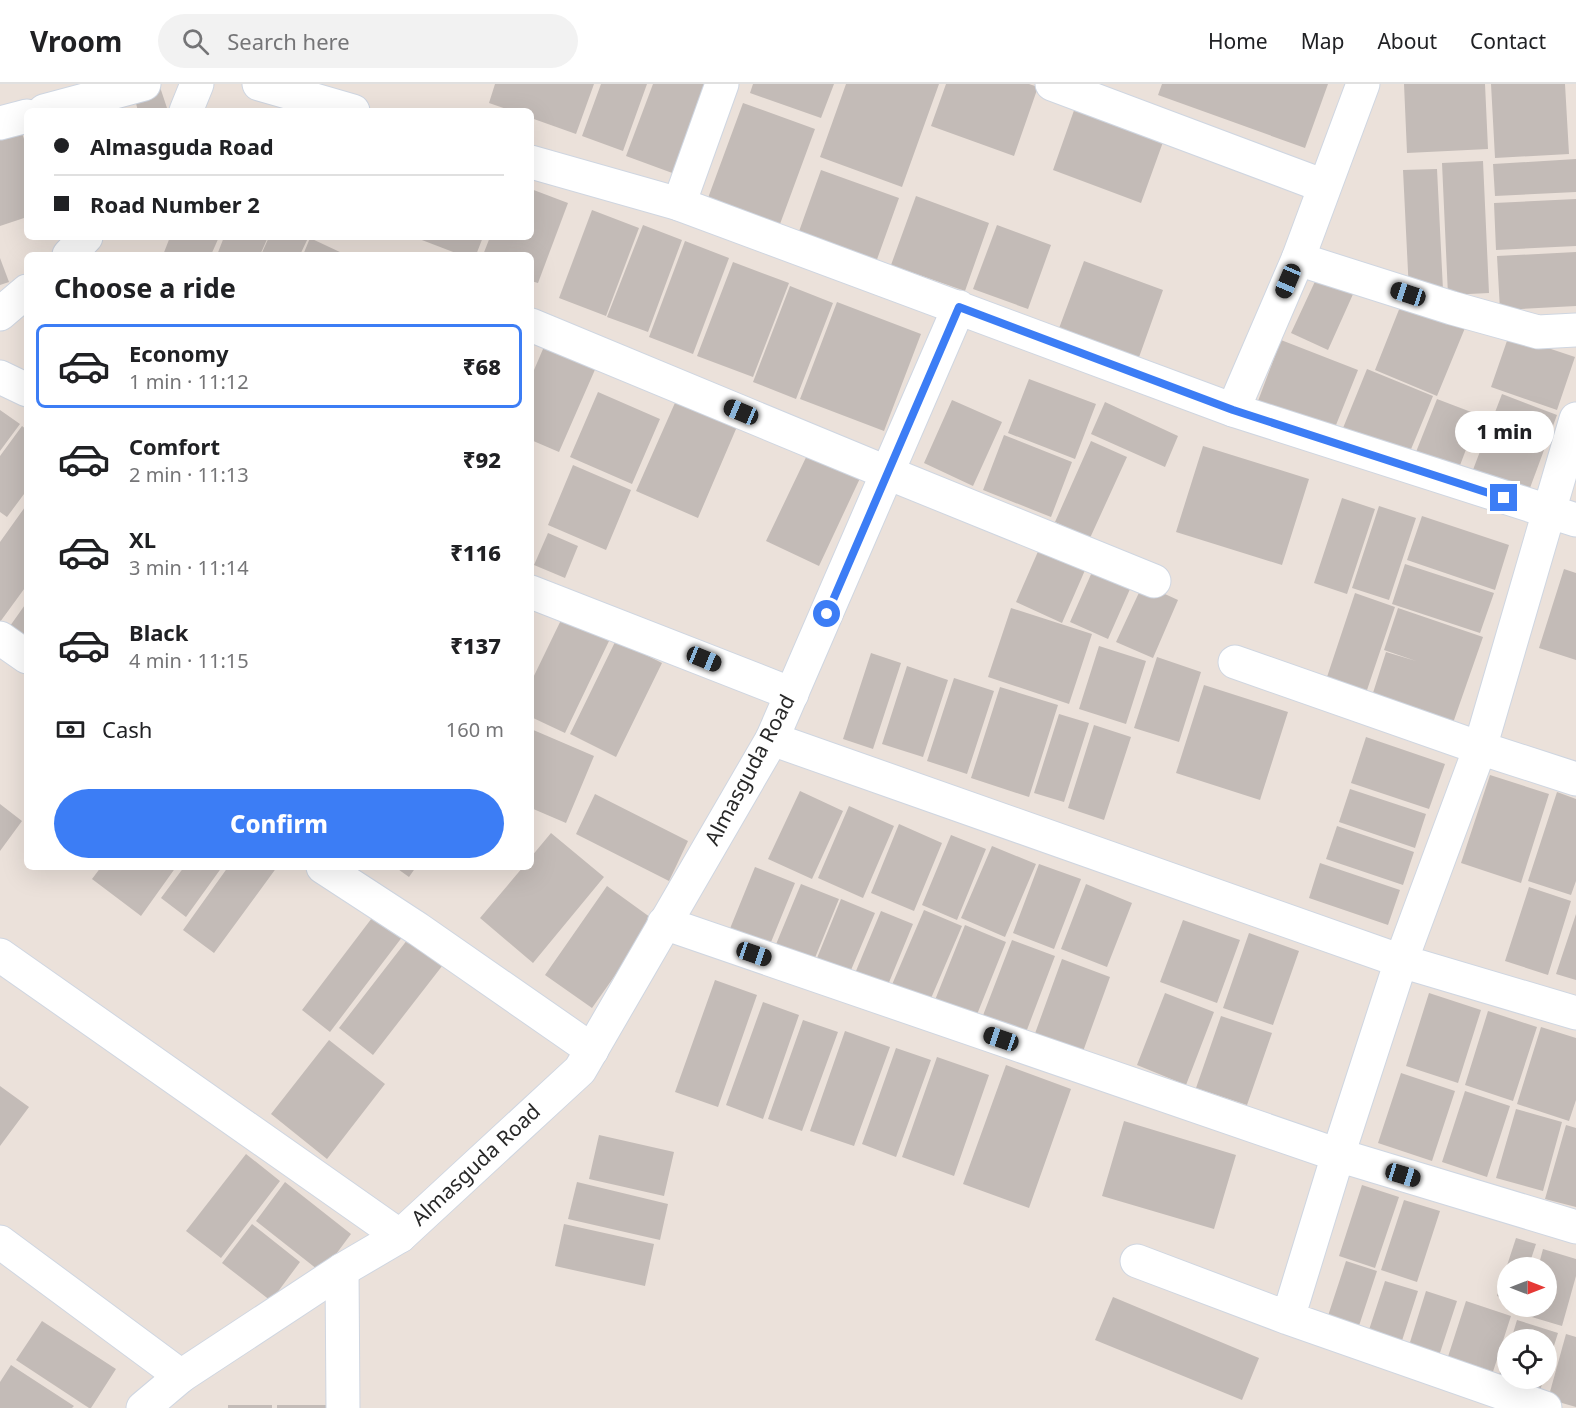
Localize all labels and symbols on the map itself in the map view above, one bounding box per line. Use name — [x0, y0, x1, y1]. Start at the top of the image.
car — [1273, 261, 1303, 301]
car — [1388, 280, 1428, 308]
car — [721, 397, 761, 427]
callout: 1 min — [1454, 411, 1553, 453]
route end — [1490, 484, 1517, 511]
route start — [813, 600, 840, 627]
car — [684, 644, 724, 674]
street label: Almasguda Road — [698, 689, 801, 850]
car — [734, 940, 774, 968]
car — [981, 1025, 1021, 1053]
street label: Almasguda Road — [405, 1097, 546, 1231]
car — [1383, 1161, 1423, 1189]
north arrow — [1497, 1257, 1557, 1317]

